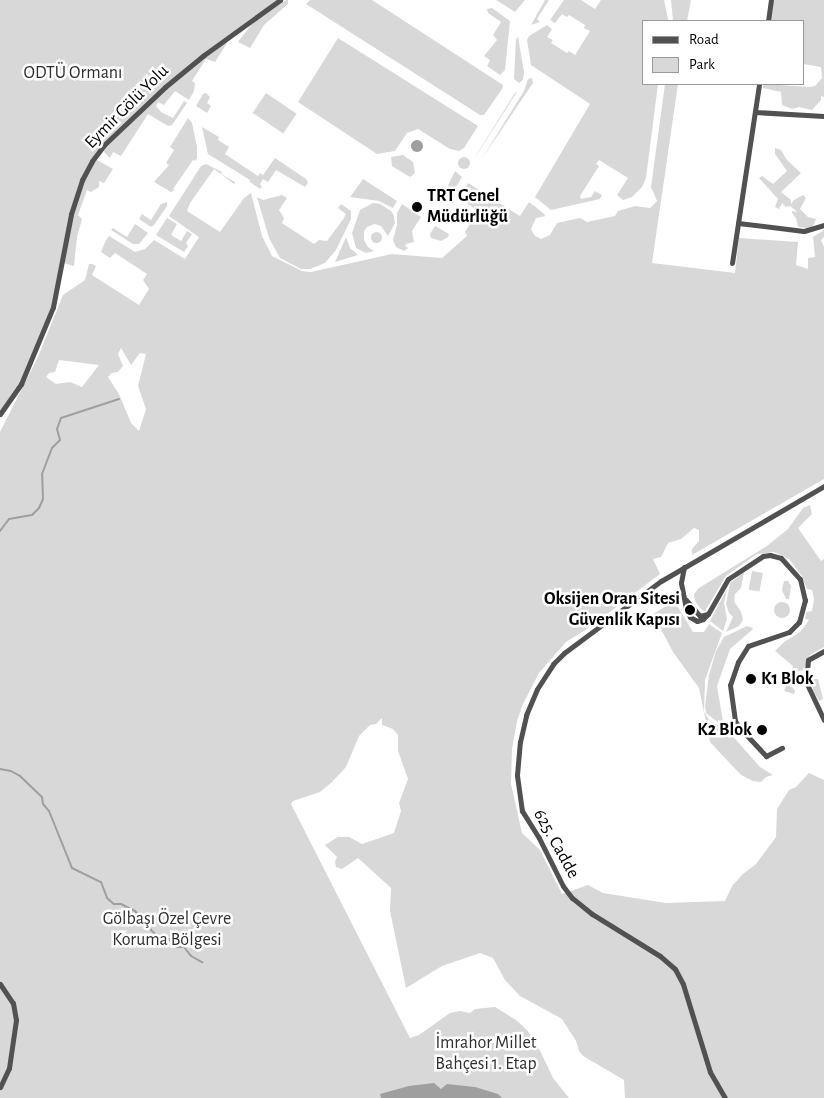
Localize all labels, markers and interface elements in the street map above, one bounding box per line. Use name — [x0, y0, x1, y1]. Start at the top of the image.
legend — [642, 20, 804, 85]
text: Road — [689, 32, 719, 47]
text: Park — [689, 57, 715, 72]
street label: Eymir Gölü Yolu — [80, 60, 174, 154]
park label: ODTÜ Ormanı — [24, 62, 122, 84]
place label: TRT Genel Müdürlüğü — [427, 186, 508, 228]
marker: TRT Genel Müdürlüğü — [411, 201, 423, 213]
place label: Oksijen Oran Sitesi Güvenlik Kapısı — [544, 589, 680, 632]
marker: Oksijen Oran Sitesi Güvenlik Kapısı — [684, 604, 696, 616]
place label: K1 Blok — [761, 668, 814, 690]
marker: K1 Blok — [745, 673, 757, 685]
place label: K2 Blok — [697, 719, 752, 741]
marker: K2 Blok — [756, 724, 768, 736]
street label: 625. Cadde — [528, 806, 584, 882]
park label: Gölbaşı Özel Çevre Koruma Bölgesi — [103, 909, 231, 952]
park label: İmrahor Millet Bahçesi 1. Etap — [435, 1033, 537, 1076]

